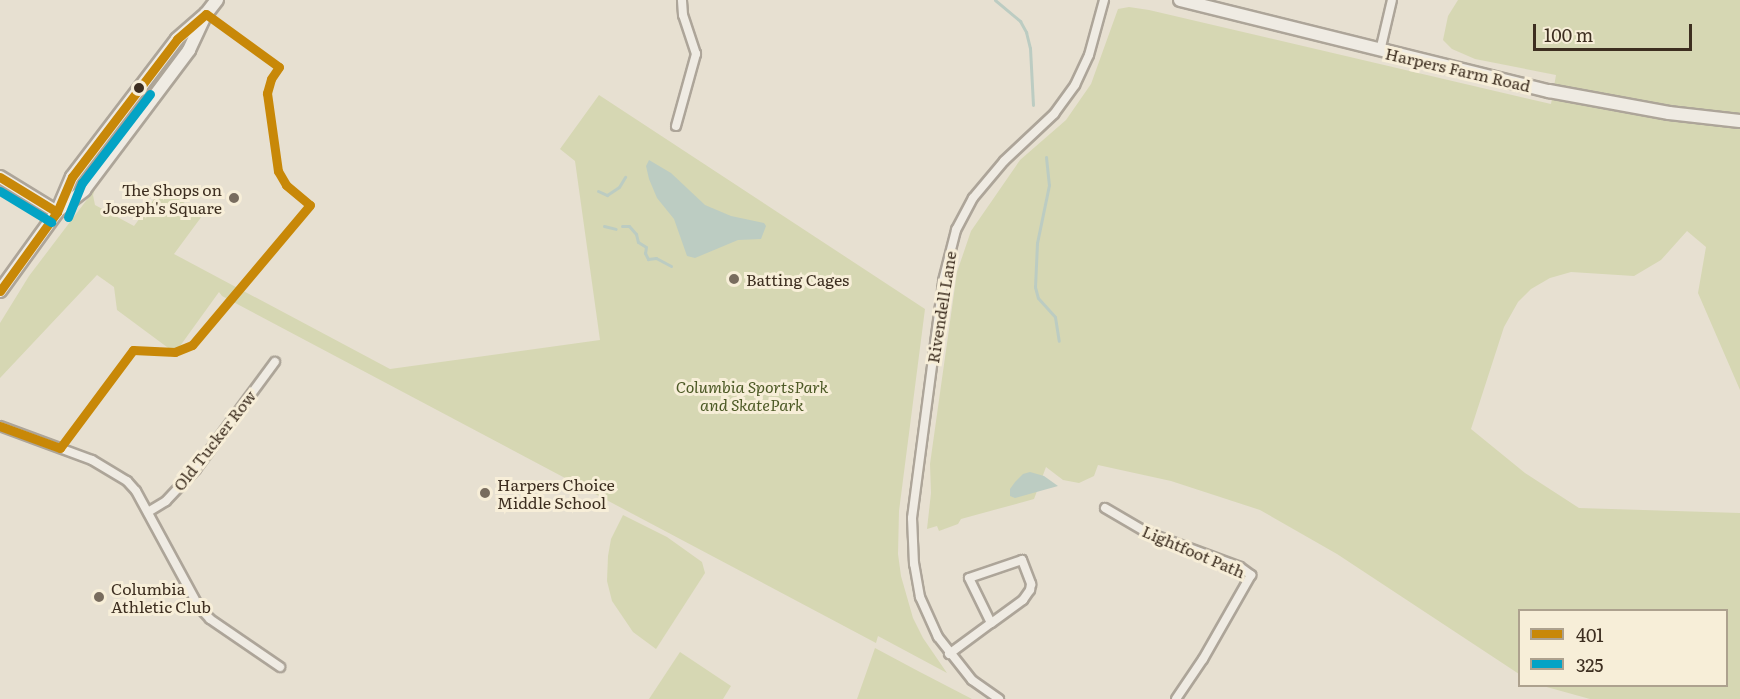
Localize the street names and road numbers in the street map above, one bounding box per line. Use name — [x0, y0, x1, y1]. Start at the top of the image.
street label: Harpers Farm Road — [1384, 43, 1532, 95]
street label: Rivendell Lane — [923, 250, 959, 364]
street label: Old Tucker Row — [169, 386, 259, 494]
street label: Lightfoot Path — [1140, 521, 1248, 581]

